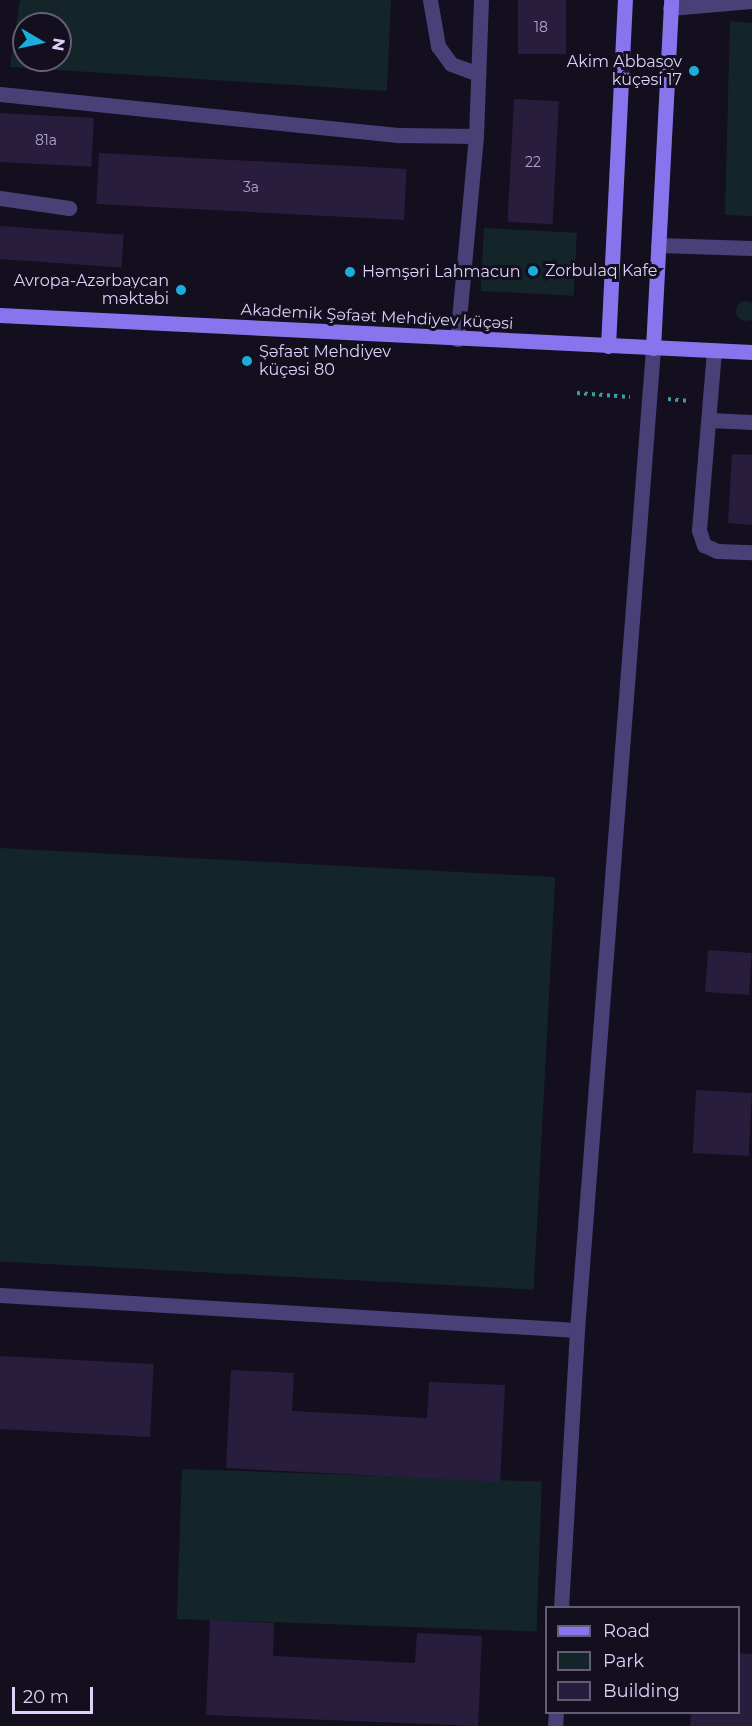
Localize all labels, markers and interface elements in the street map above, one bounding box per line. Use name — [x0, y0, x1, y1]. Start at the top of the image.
north arrow — [12, 12, 72, 72]
house number: 18 — [534, 19, 548, 35]
text: N — [48, 37, 69, 52]
place label: Akim Abbasov küçəsi 17 — [567, 52, 682, 90]
marker: Akim Abbasov küçəsi 17 — [687, 64, 701, 78]
house number: 81a — [35, 132, 57, 148]
house number: 22 — [525, 154, 541, 170]
house number: 3a — [243, 179, 259, 195]
place label: Zorbulaq Kafe — [545, 261, 657, 281]
place label: Həmşəri Lahmacun — [362, 262, 521, 282]
marker: Zorbulaq Kafe — [526, 264, 540, 278]
marker: Həmşəri Lahmacun — [343, 265, 357, 279]
place label: Avropa-Azərbaycan məktəbi — [14, 271, 169, 309]
marker: Avropa-Azərbaycan məktəbi — [174, 283, 188, 297]
street label: Akademik Şəfaət Mehdiyev küçəsi — [240, 300, 514, 334]
place label: Şəfaət Mehdiyev küçəsi 80 — [259, 342, 391, 380]
marker: Şəfaət Mehdiyev küçəsi 80 — [240, 354, 254, 368]
legend — [545, 1606, 740, 1714]
text: Road — [603, 1620, 650, 1642]
text: Park — [603, 1650, 644, 1672]
scale bar — [15, 1675, 96, 1713]
text: Building — [603, 1680, 680, 1702]
text: 20 m — [23, 1686, 69, 1708]

